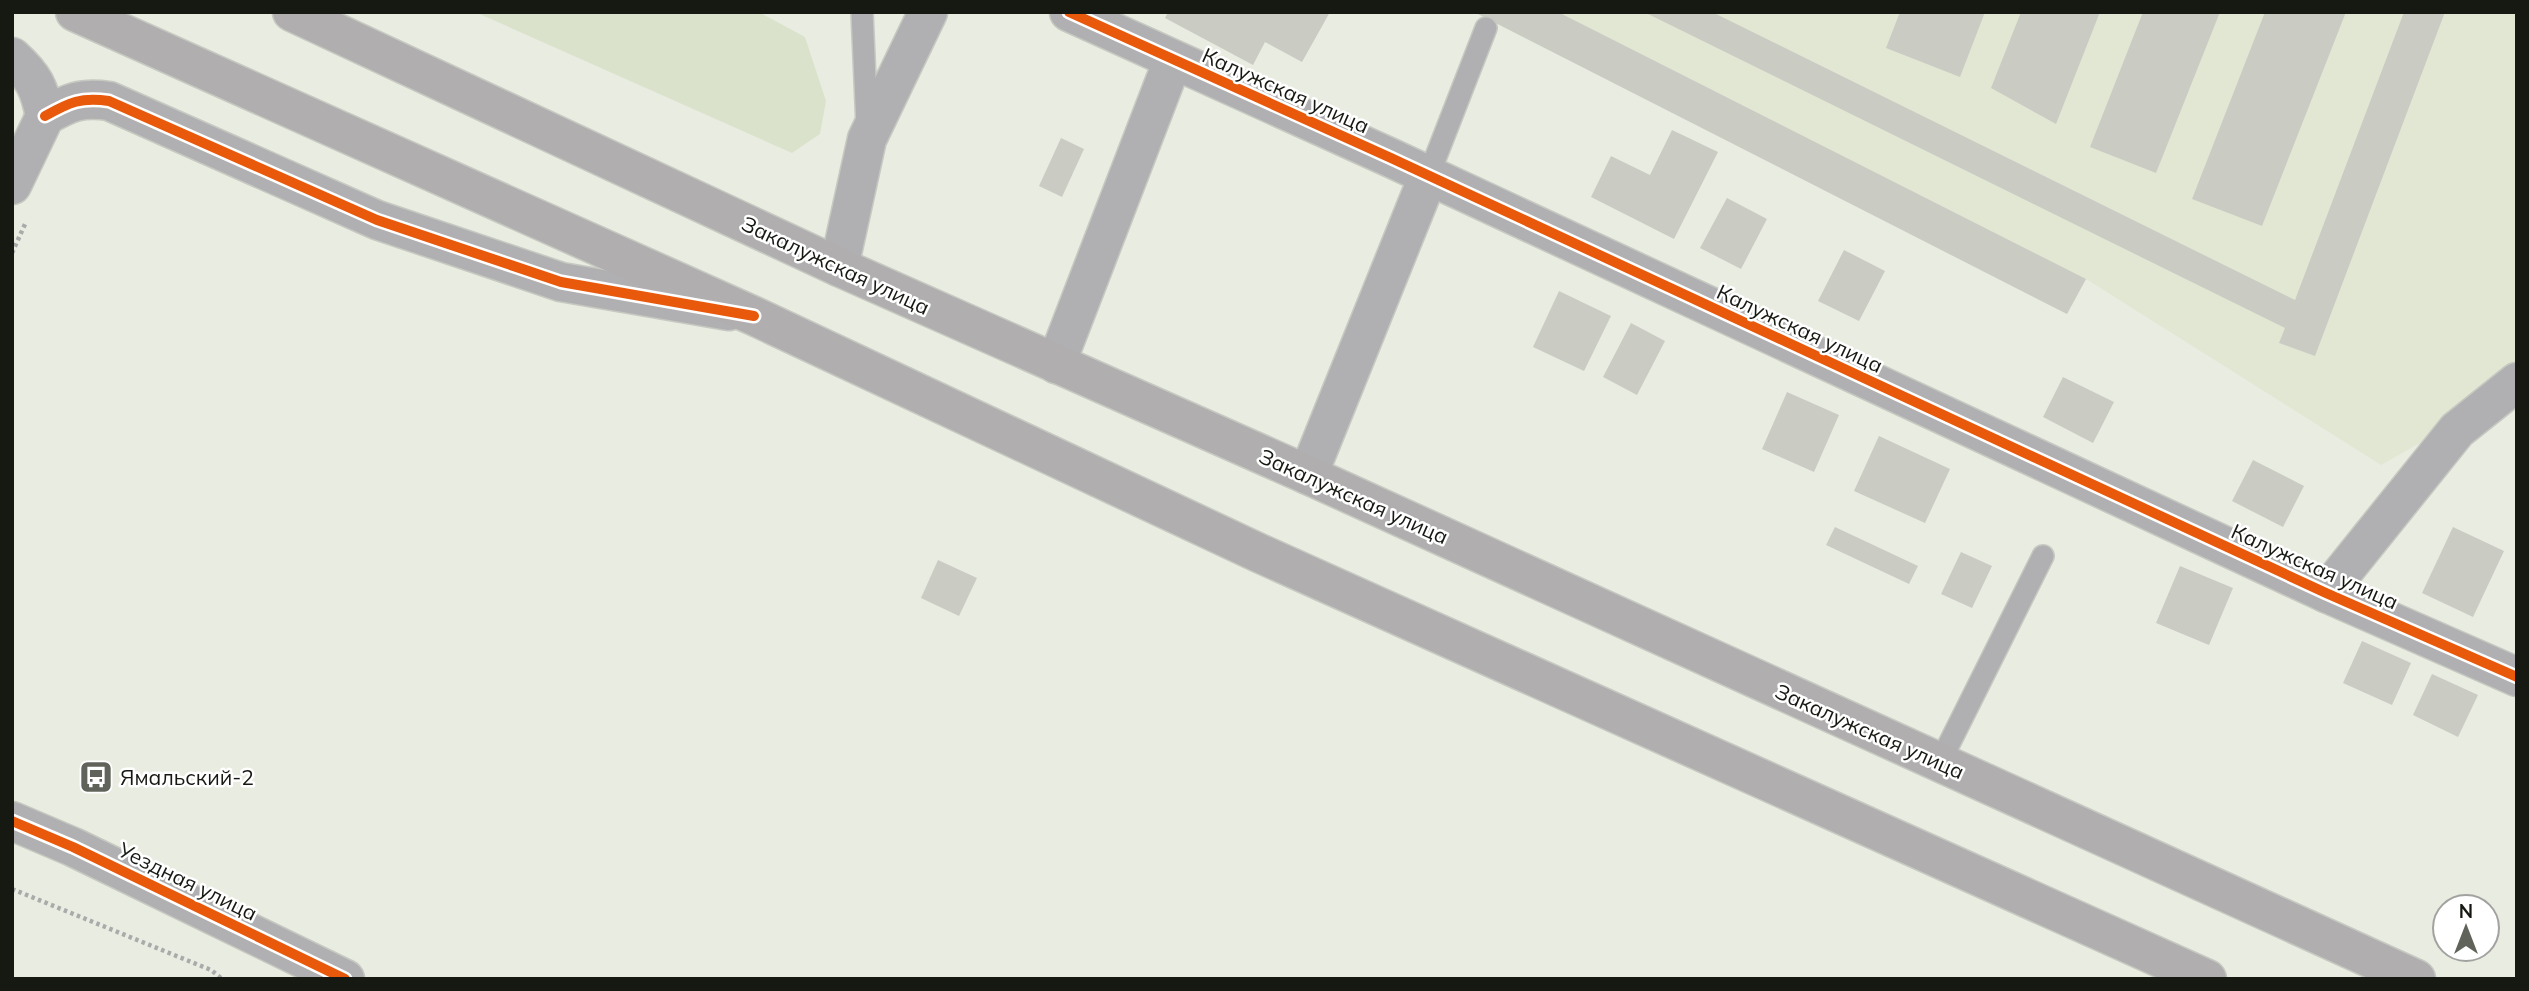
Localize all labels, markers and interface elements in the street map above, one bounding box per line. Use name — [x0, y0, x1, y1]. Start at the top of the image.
street label: Калужская улица — [1198, 41, 1374, 139]
street label: Закалужская улица — [738, 210, 934, 320]
street label: Калужская улица — [1713, 278, 1887, 378]
street label: Закалужская улица — [1255, 443, 1453, 549]
street label: Калужская улица — [2227, 517, 2403, 615]
street label: Закалужская улица — [1771, 678, 1969, 784]
bus stop icon: Ямальский-2 — [77, 758, 115, 796]
place label: Ямальский-2 — [120, 764, 254, 790]
street label: Уездная улица — [113, 836, 262, 926]
north arrow — [2431, 893, 2501, 963]
text: N — [2459, 899, 2473, 923]

